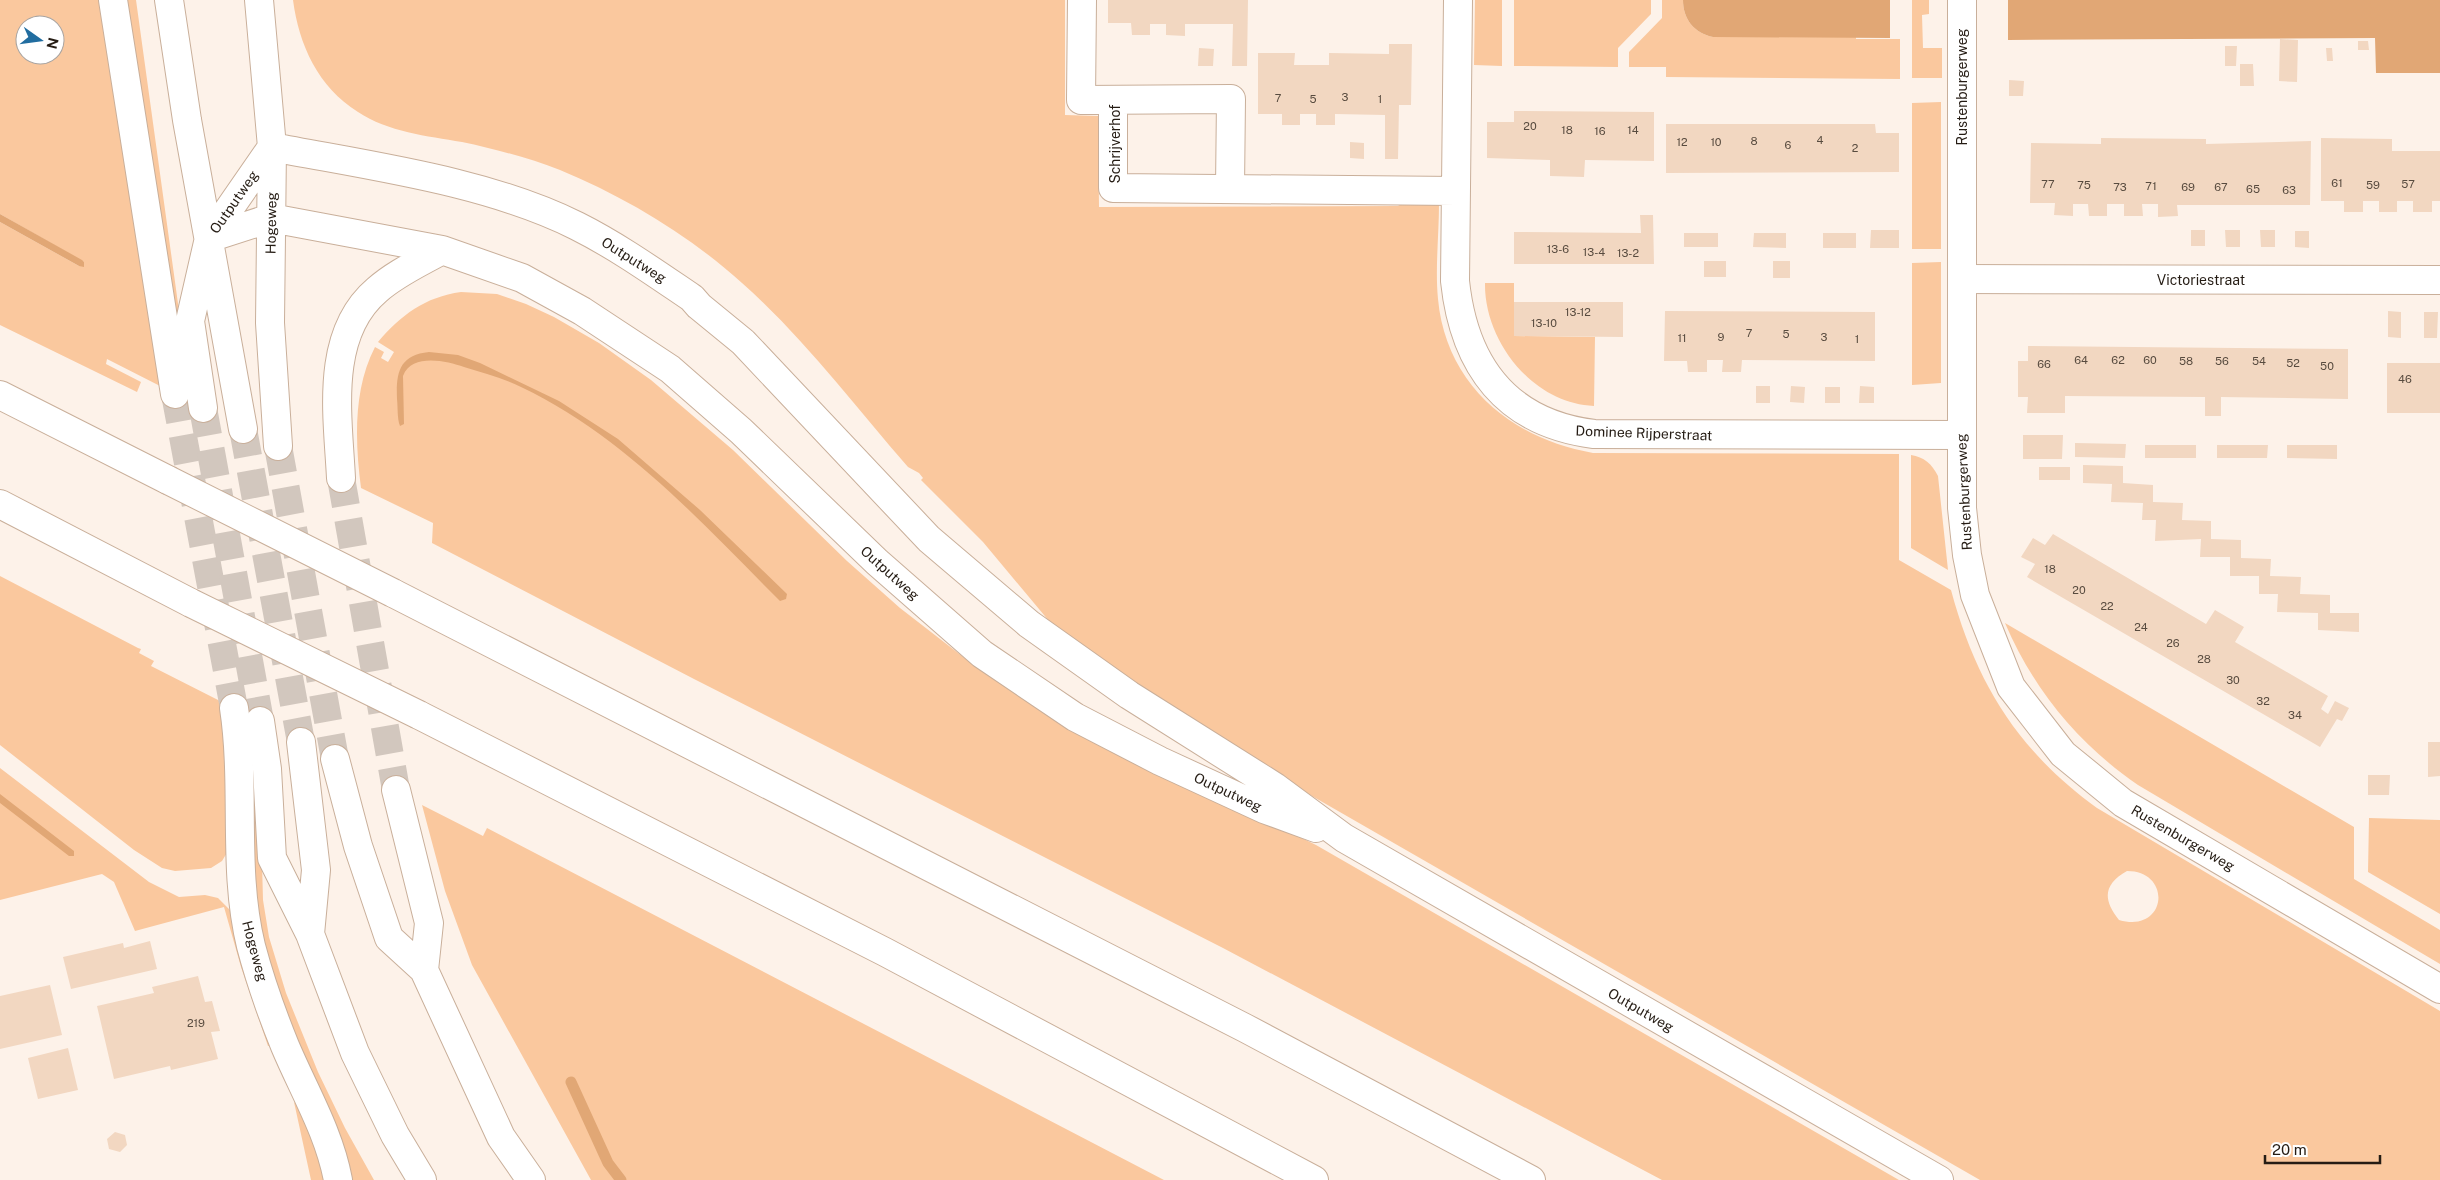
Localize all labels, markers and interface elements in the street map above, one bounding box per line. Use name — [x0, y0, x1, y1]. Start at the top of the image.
north arrow — [15, 15, 65, 65]
street label: Rustenburgerweg — [1954, 28, 1970, 145]
text: N — [44, 36, 62, 50]
house number: 3 — [1342, 91, 1349, 103]
house number: 7 — [1275, 92, 1282, 104]
house number: 5 — [1309, 93, 1317, 105]
house number: 1 — [1378, 93, 1382, 105]
street label: Schrijverhof — [1107, 104, 1123, 184]
house number: 20 — [1523, 120, 1537, 132]
house number: 18 — [1561, 124, 1573, 136]
house number: 14 — [1627, 124, 1639, 136]
house number: 16 — [1594, 125, 1606, 137]
house number: 4 — [1817, 134, 1824, 146]
house number: 8 — [1750, 135, 1758, 147]
house number: 12 — [1676, 136, 1688, 148]
house number: 10 — [1710, 136, 1722, 148]
house number: 6 — [1785, 139, 1792, 151]
house number: 2 — [1852, 142, 1859, 154]
street label: Outputweg — [206, 167, 262, 237]
house number: 61 — [2331, 177, 2343, 189]
house number: 77 — [2041, 178, 2055, 190]
house number: 57 — [2401, 178, 2415, 190]
house number: 75 — [2077, 179, 2091, 191]
house number: 59 — [2366, 179, 2380, 191]
house number: 71 — [2145, 180, 2157, 192]
house number: 73 — [2113, 181, 2127, 193]
house number: 69 — [2181, 181, 2195, 193]
house number: 67 — [2214, 181, 2228, 193]
house number: 65 — [2246, 183, 2260, 195]
house number: 63 — [2282, 184, 2296, 196]
street label: Hogeweg — [262, 191, 280, 254]
street label: Outputweg — [599, 234, 669, 286]
house number: 13-6 — [1547, 243, 1569, 255]
house number: 13-4 — [1583, 246, 1605, 258]
house number: 13-2 — [1617, 247, 1639, 259]
street label: Victoriestraat — [2157, 272, 2245, 288]
house number: 13-12 — [1565, 306, 1591, 318]
house number: 13-10 — [1531, 317, 1557, 329]
house number: 7 — [1746, 327, 1753, 339]
house number: 5 — [1782, 328, 1790, 340]
house number: 9 — [1718, 331, 1725, 343]
house number: 3 — [1821, 331, 1828, 343]
house number: 11 — [1678, 332, 1686, 344]
house number: 1 — [1855, 333, 1859, 345]
house number: 64 — [2074, 354, 2088, 366]
house number: 62 — [2111, 354, 2125, 366]
house number: 60 — [2143, 354, 2157, 366]
house number: 58 — [2179, 355, 2193, 367]
house number: 56 — [2215, 355, 2229, 367]
house number: 54 — [2252, 355, 2266, 367]
house number: 52 — [2286, 357, 2300, 369]
house number: 66 — [2037, 358, 2051, 370]
house number: 50 — [2320, 360, 2334, 372]
house number: 46 — [2398, 373, 2412, 385]
street label: Dominee Rijperstraat — [1575, 423, 1713, 443]
street label: Rustenburgerweg — [1953, 433, 1975, 551]
street label: Outputweg — [857, 543, 923, 604]
house number: 18 — [2044, 563, 2056, 575]
house number: 20 — [2072, 584, 2086, 596]
house number: 22 — [2100, 600, 2114, 612]
house number: 24 — [2134, 621, 2148, 633]
house number: 26 — [2166, 637, 2180, 649]
house number: 28 — [2197, 653, 2211, 665]
house number: 30 — [2226, 674, 2240, 686]
house number: 32 — [2256, 695, 2270, 707]
house number: 34 — [2288, 709, 2302, 721]
street label: Outputweg — [1191, 769, 1265, 815]
street label: Rustenburgerweg — [2128, 802, 2238, 874]
street label: Hogeweg — [239, 919, 271, 983]
street label: Outputweg — [1605, 985, 1677, 1035]
house number: 219 — [187, 1017, 205, 1029]
scale bar — [2265, 1132, 2380, 1164]
text: 20 m — [2272, 1141, 2307, 1158]

